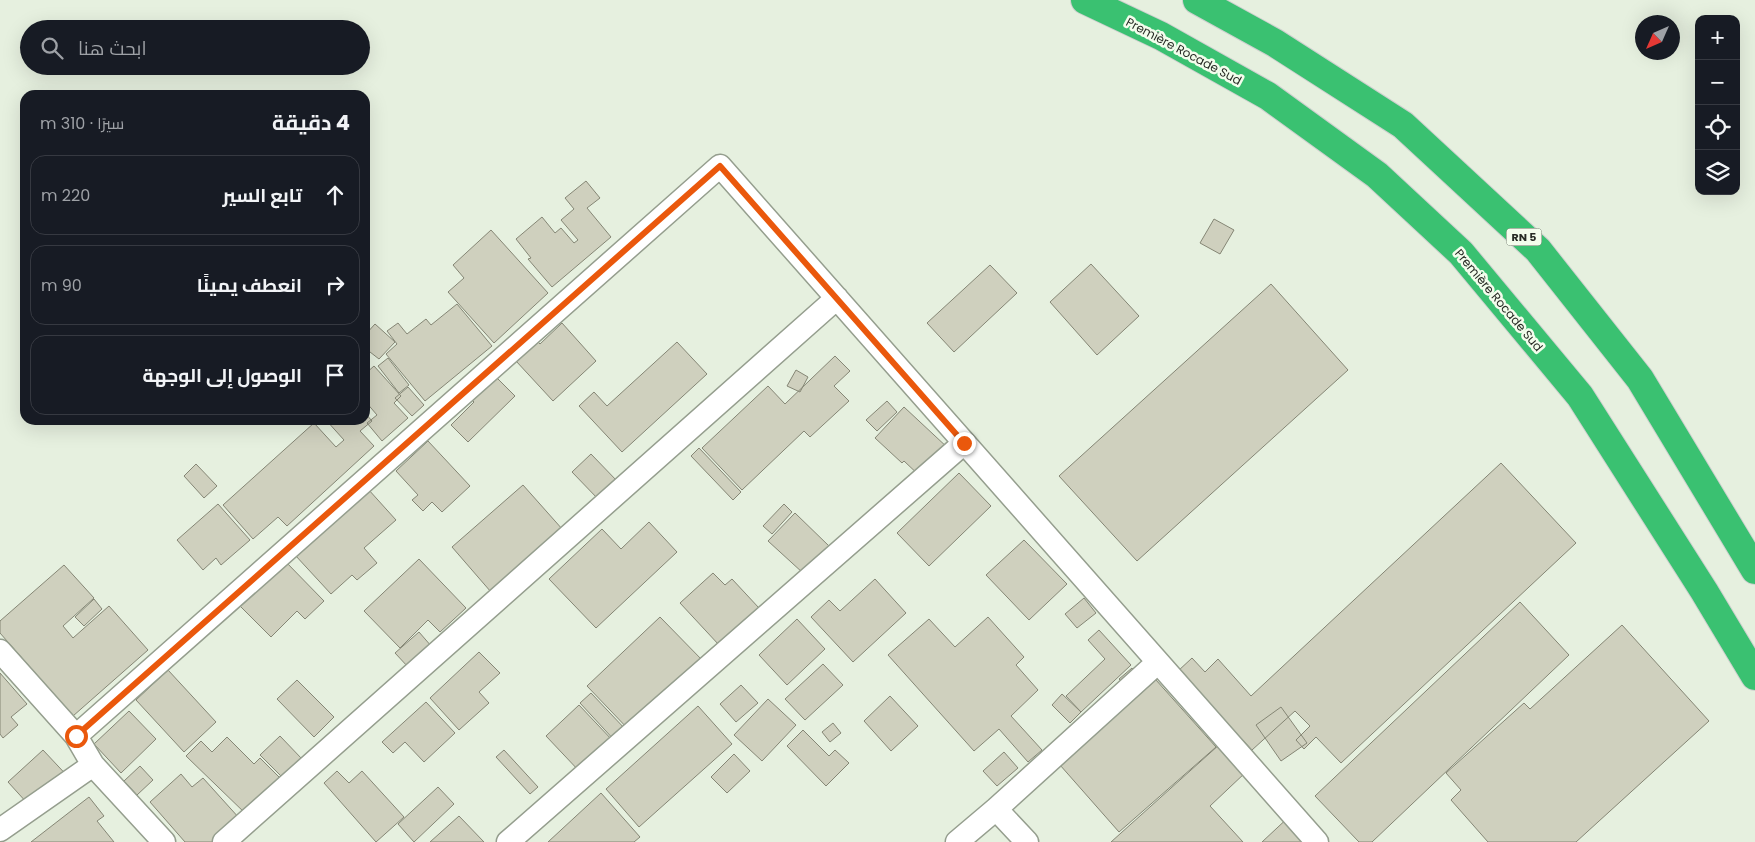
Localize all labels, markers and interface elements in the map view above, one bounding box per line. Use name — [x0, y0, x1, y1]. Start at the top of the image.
street label: Première Rocade Sud — [1123, 13, 1245, 89]
north arrow — [1635, 15, 1680, 60]
map controls — [1695, 15, 1740, 195]
button: + — [1695, 15, 1740, 60]
search box — [20, 20, 370, 75]
icon: search — [38, 34, 66, 62]
text: ابحث هنا — [78, 35, 147, 62]
button: − — [1695, 60, 1740, 105]
button: locate — [1695, 105, 1740, 150]
text: 4 دقيقة — [272, 108, 350, 137]
text: سيرًا · 310 m — [40, 112, 124, 135]
button: layers — [1695, 150, 1740, 195]
icon: ahead — [321, 181, 349, 209]
text: تابع السير — [222, 182, 302, 209]
text: 220 m — [41, 184, 90, 207]
road number: RN 5 — [1506, 228, 1542, 246]
street label: Première Rocade Sud — [1451, 245, 1547, 355]
icon: right — [321, 271, 349, 299]
text: انعطف يمينًا — [197, 272, 302, 299]
text: 90 m — [41, 274, 82, 297]
icon: arrive — [321, 361, 349, 389]
text: الوصول إلى الوجهة — [143, 362, 302, 389]
route end — [953, 432, 976, 455]
route start — [65, 725, 88, 748]

